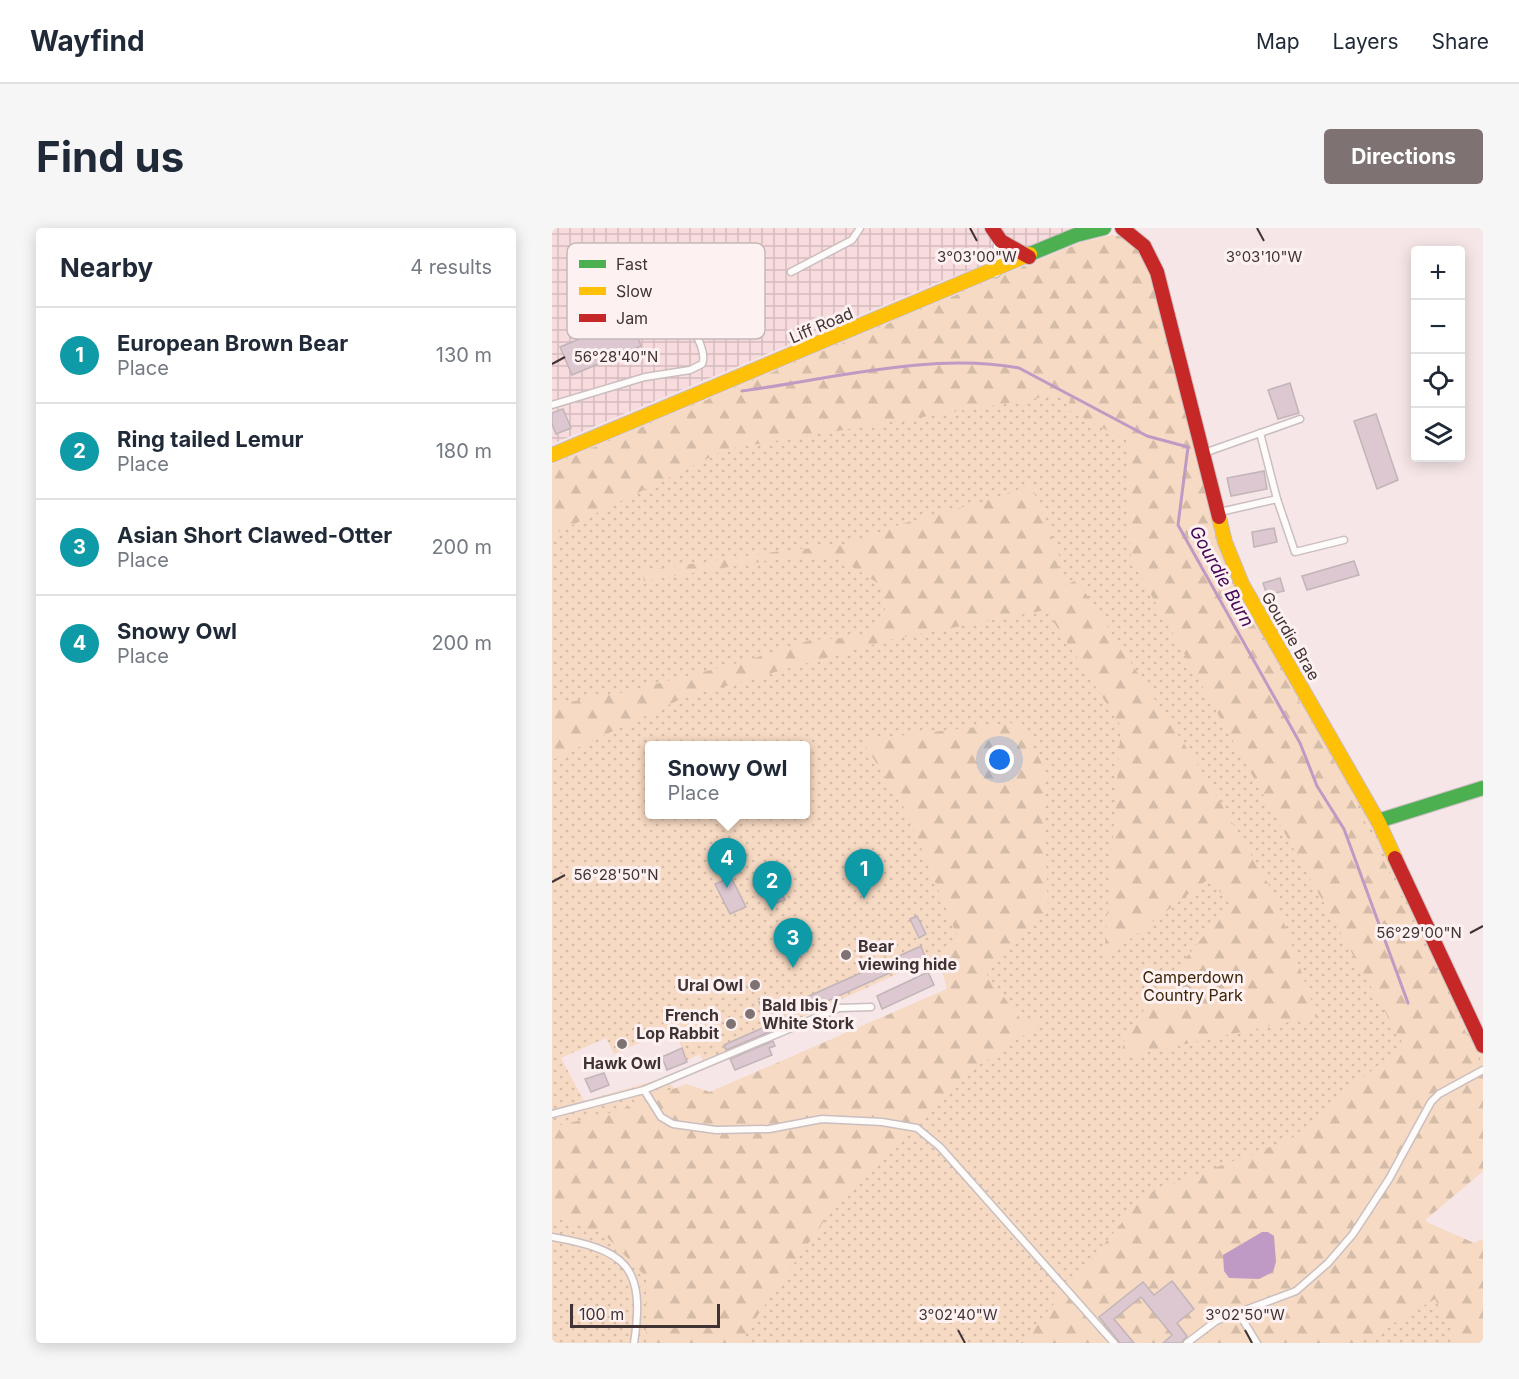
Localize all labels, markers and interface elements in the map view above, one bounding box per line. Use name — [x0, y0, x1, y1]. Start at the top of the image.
text: Wayfind — [30, 24, 145, 58]
text: Map — [1256, 29, 1300, 54]
text: Layers — [1333, 29, 1399, 54]
text: Share — [1432, 29, 1489, 54]
button: Directions — [1324, 129, 1483, 184]
text: Find us — [36, 131, 184, 182]
legend — [567, 243, 765, 339]
map controls — [1411, 246, 1465, 462]
button: + — [1411, 246, 1465, 300]
text: 3°03'00"W — [937, 247, 1017, 266]
text: 3°03'10"W — [1226, 247, 1302, 266]
text: Nearby — [60, 252, 153, 283]
text: Fast — [616, 254, 648, 274]
text: 4 results — [410, 255, 492, 279]
text: Slow — [616, 281, 653, 301]
button: − — [1411, 300, 1465, 354]
street label: Liff Road — [786, 303, 856, 347]
text: Jam — [616, 308, 648, 328]
text: European Brown Bear — [117, 330, 348, 356]
text: 1 — [75, 343, 84, 367]
text: 130 m — [436, 343, 492, 367]
text: 56°28'40"N — [574, 347, 658, 366]
button: locate — [1411, 354, 1465, 408]
text: Place — [117, 356, 169, 380]
button: layers — [1411, 408, 1465, 462]
text: Ring tailed Lemur — [117, 426, 304, 452]
text: 2 — [73, 439, 86, 463]
text: 180 m — [436, 439, 492, 463]
text: Place — [117, 452, 169, 476]
text: Asian Short Clawed-Otter — [117, 522, 392, 548]
water label: Gourdie Burn — [1186, 522, 1258, 630]
text: 3 — [73, 535, 86, 559]
text: 200 m — [431, 535, 492, 559]
text: Place — [117, 548, 169, 572]
street label: Gourdie Brae — [1258, 588, 1324, 684]
text: Snowy Owl — [117, 618, 237, 644]
text: 4 — [73, 631, 86, 655]
text: 200 m — [431, 631, 492, 655]
text: Place — [117, 644, 169, 668]
popup — [645, 741, 810, 819]
your location — [985, 745, 1014, 774]
text: Snowy Owl — [667, 755, 788, 781]
text: Place — [667, 781, 719, 805]
pin: 4 — [708, 838, 747, 888]
pin: 1 — [844, 850, 884, 899]
pin: 2 — [752, 862, 792, 911]
text: 56°28'50"N — [573, 865, 659, 884]
pin: 3 — [774, 918, 812, 968]
text: 56°29'00"N — [1376, 923, 1462, 942]
place label: Bear viewing hide — [858, 936, 957, 974]
marker: Bear viewing hide — [839, 948, 853, 962]
park label: Camperdown Country Park — [1142, 967, 1244, 1005]
place label: Ural Owl — [677, 975, 743, 995]
marker: Ural Owl — [748, 978, 762, 992]
place label: Bald Ibis / White Stork — [762, 995, 855, 1033]
place label: French Lop Rabbit — [636, 1005, 719, 1043]
marker: Bald Ibis / White Stork — [743, 1007, 757, 1021]
marker: French Lop Rabbit — [724, 1017, 738, 1031]
marker: Hawk Owl — [615, 1037, 629, 1051]
place label: Hawk Owl — [583, 1053, 661, 1073]
scale bar — [570, 1301, 720, 1328]
text: 100 m — [579, 1304, 624, 1324]
text: 3°02'40"W — [919, 1305, 998, 1324]
text: 3°02'50"W — [1205, 1305, 1285, 1324]

